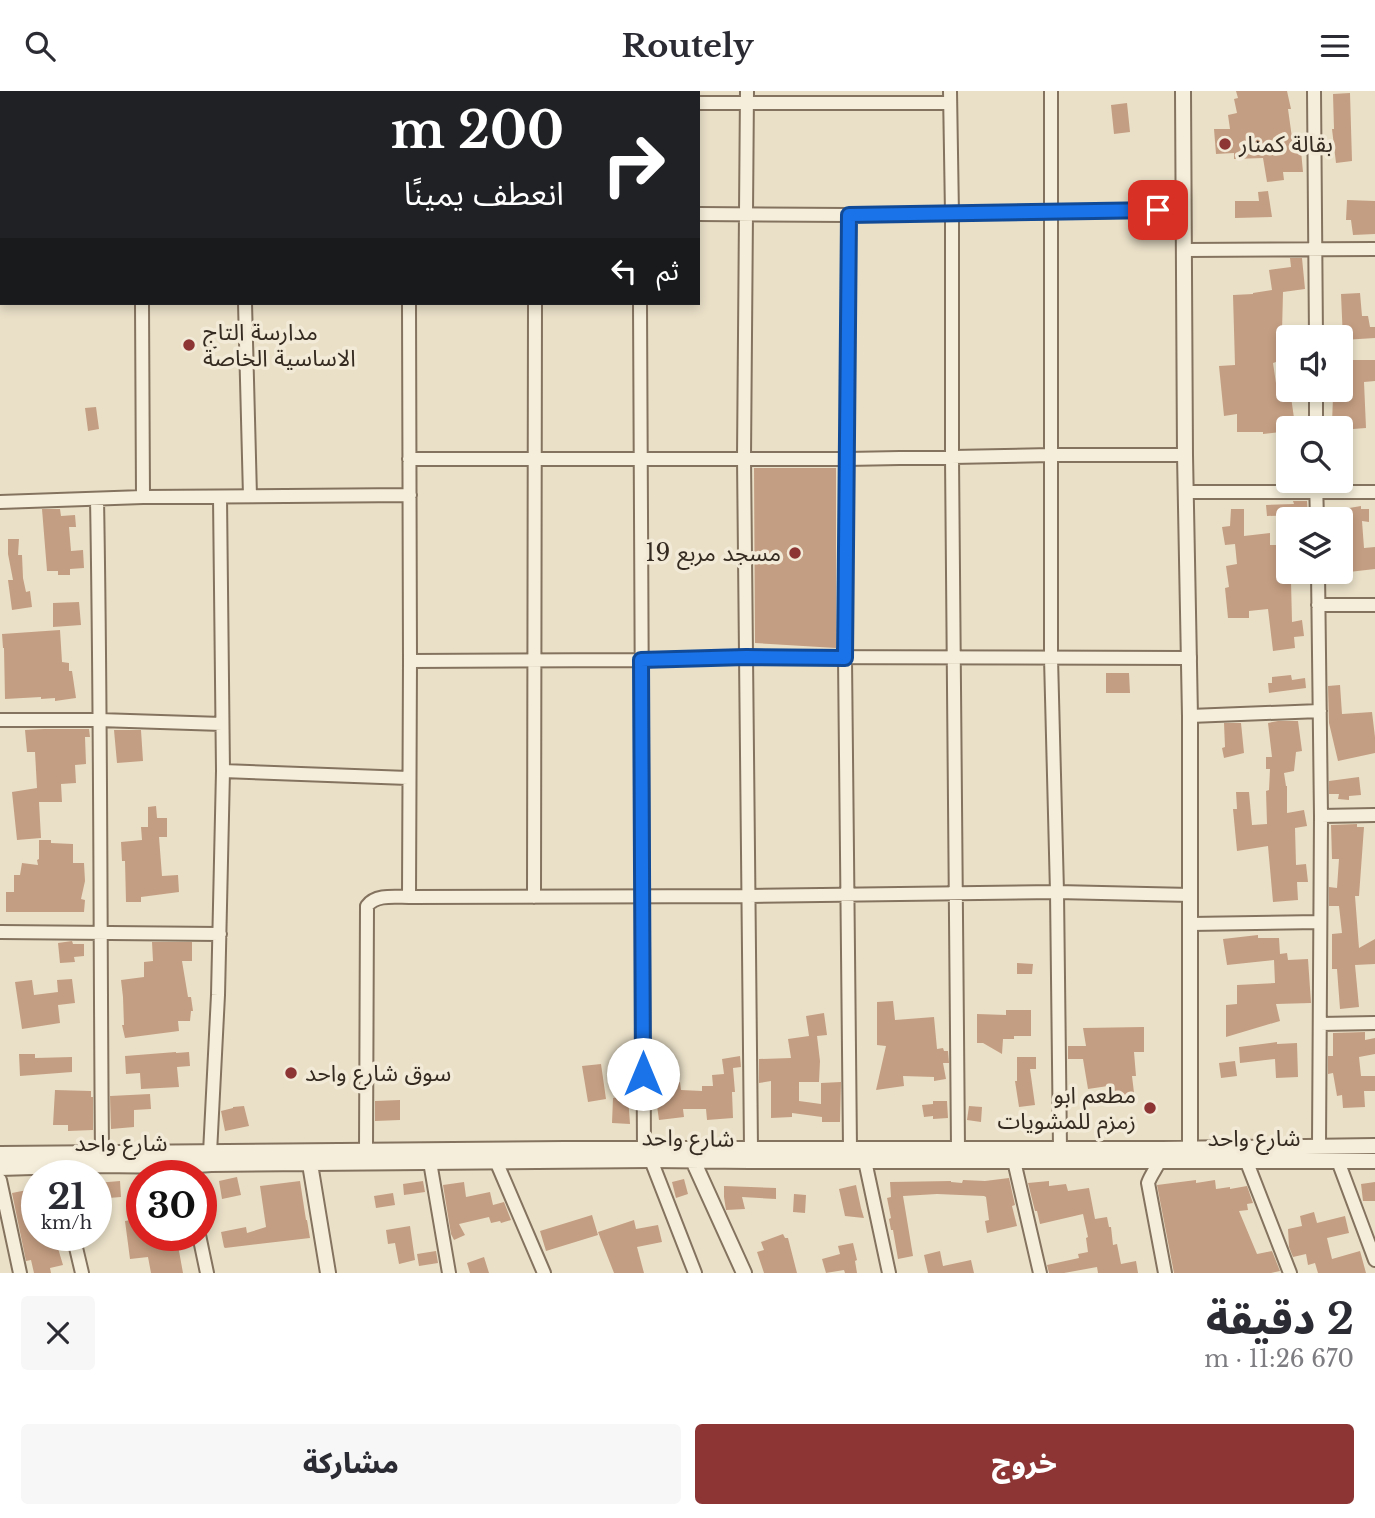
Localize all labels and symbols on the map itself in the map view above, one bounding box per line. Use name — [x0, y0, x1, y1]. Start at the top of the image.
place label: بقالة كمنار — [1238, 130, 1333, 158]
marker: بقالة كمنار — [1217, 136, 1233, 152]
pin — [1128, 180, 1188, 240]
place label: مدارسة التاج الاساسية الخاصة — [203, 318, 356, 372]
marker: مدارسة التاج الاساسية الخاصة — [181, 337, 197, 353]
place label: مسجد مربع 19 — [645, 539, 781, 570]
marker: مسجد مربع 19 — [787, 545, 803, 561]
position arrow — [606, 1037, 680, 1111]
place label: سوق شارع واحد — [305, 1059, 451, 1090]
marker: سوق شارع واحد — [283, 1065, 299, 1081]
place label: مطعم ابو زمزم للمشويات — [997, 1081, 1136, 1139]
marker: مطعم ابو زمزم للمشويات — [1142, 1100, 1158, 1116]
street label: شارع واحد — [641, 1123, 735, 1156]
street label: شارع واحد — [1208, 1124, 1300, 1155]
street label: شارع واحد — [75, 1129, 167, 1160]
speed limit sign: 30 — [126, 1160, 217, 1251]

